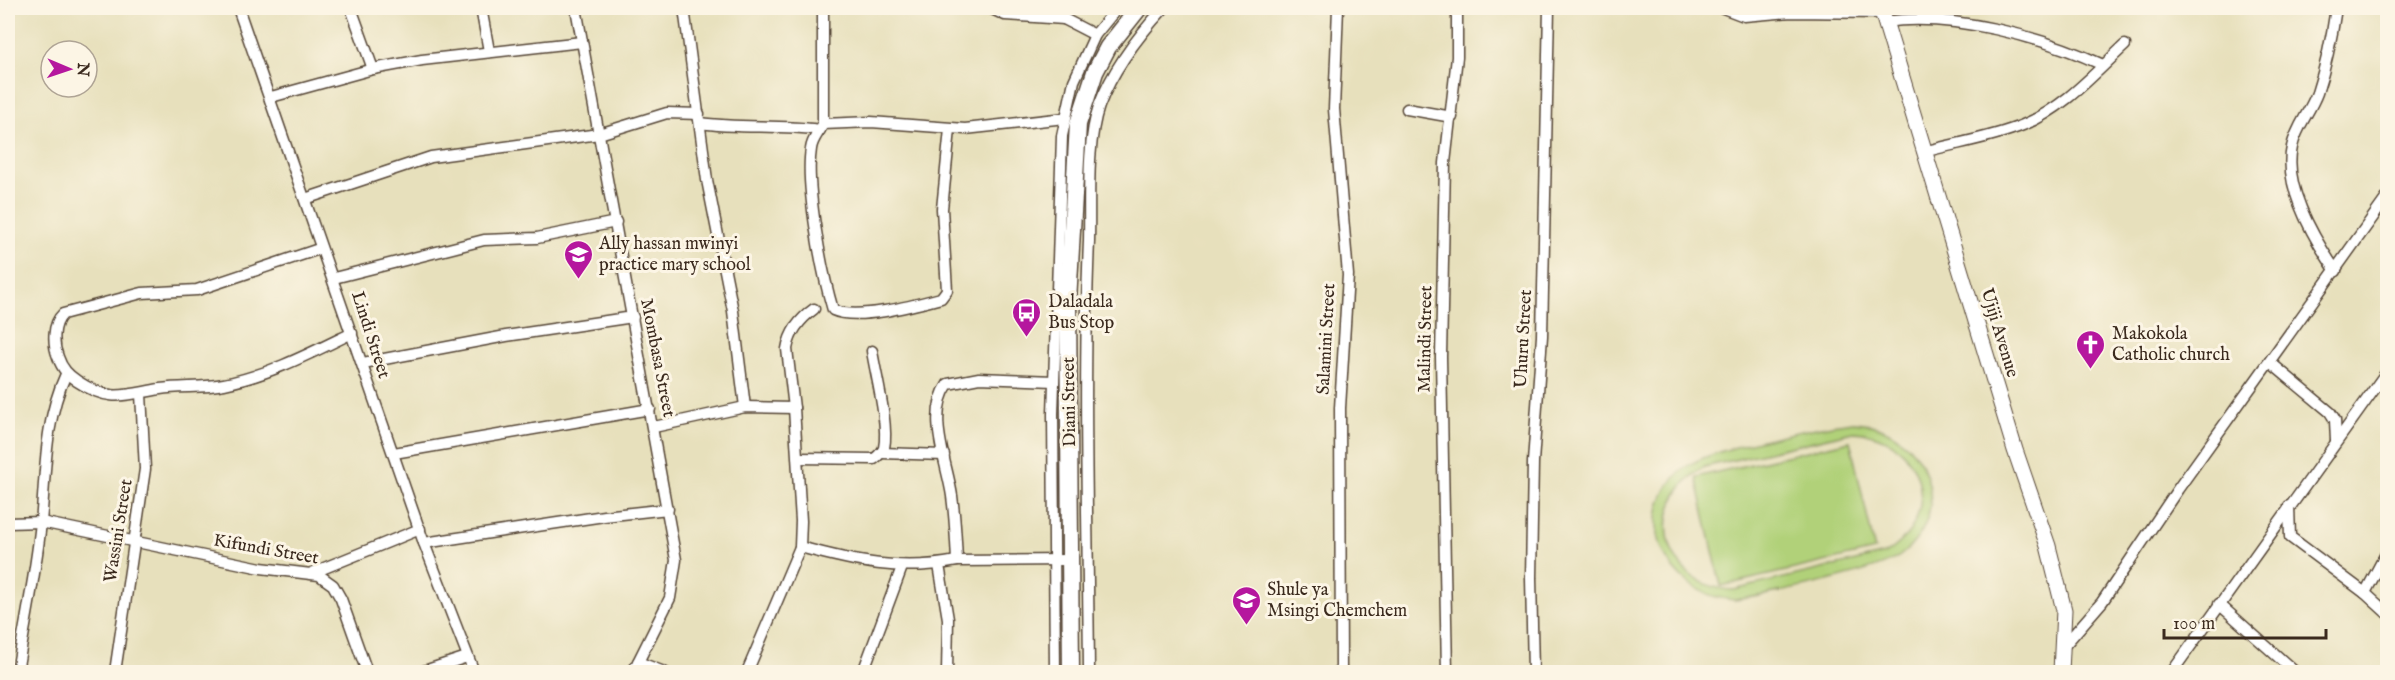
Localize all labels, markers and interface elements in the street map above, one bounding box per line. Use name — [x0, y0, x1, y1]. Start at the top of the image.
north arrow — [39, 39, 99, 99]
text: N — [72, 61, 92, 77]
place label: Ally hassan mwinyi practice mary school — [598, 233, 751, 277]
school or university icon: Ally hassan mwinyi practice mary school — [562, 238, 594, 280]
street label: Salamini Street — [1313, 283, 1341, 395]
street label: Malindi Street — [1414, 285, 1438, 393]
street label: Ujiji Avenue — [1974, 285, 2024, 381]
street label: Lindi Street — [345, 289, 395, 381]
street label: Uhuru Street — [1510, 289, 1538, 389]
place label: Daladala Bus Stop — [1048, 291, 1115, 335]
bus stop icon: Daladala Bus Stop — [1011, 296, 1043, 338]
street label: Mombasa Street — [634, 297, 680, 419]
place label: Makokola Catholic church — [2112, 323, 2230, 367]
church icon: Makokola Catholic church — [2075, 328, 2107, 370]
street label: Diani Street — [1058, 357, 1082, 447]
street label: Wassini Street — [99, 478, 139, 584]
street label: Kifundi Street — [212, 529, 320, 571]
place label: Shule ya Msingi Chemchem — [1267, 579, 1407, 623]
school or university icon: Shule ya Msingi Chemchem — [1230, 584, 1262, 626]
scale bar — [2164, 602, 2326, 640]
text: 100 m — [2173, 613, 2215, 636]

